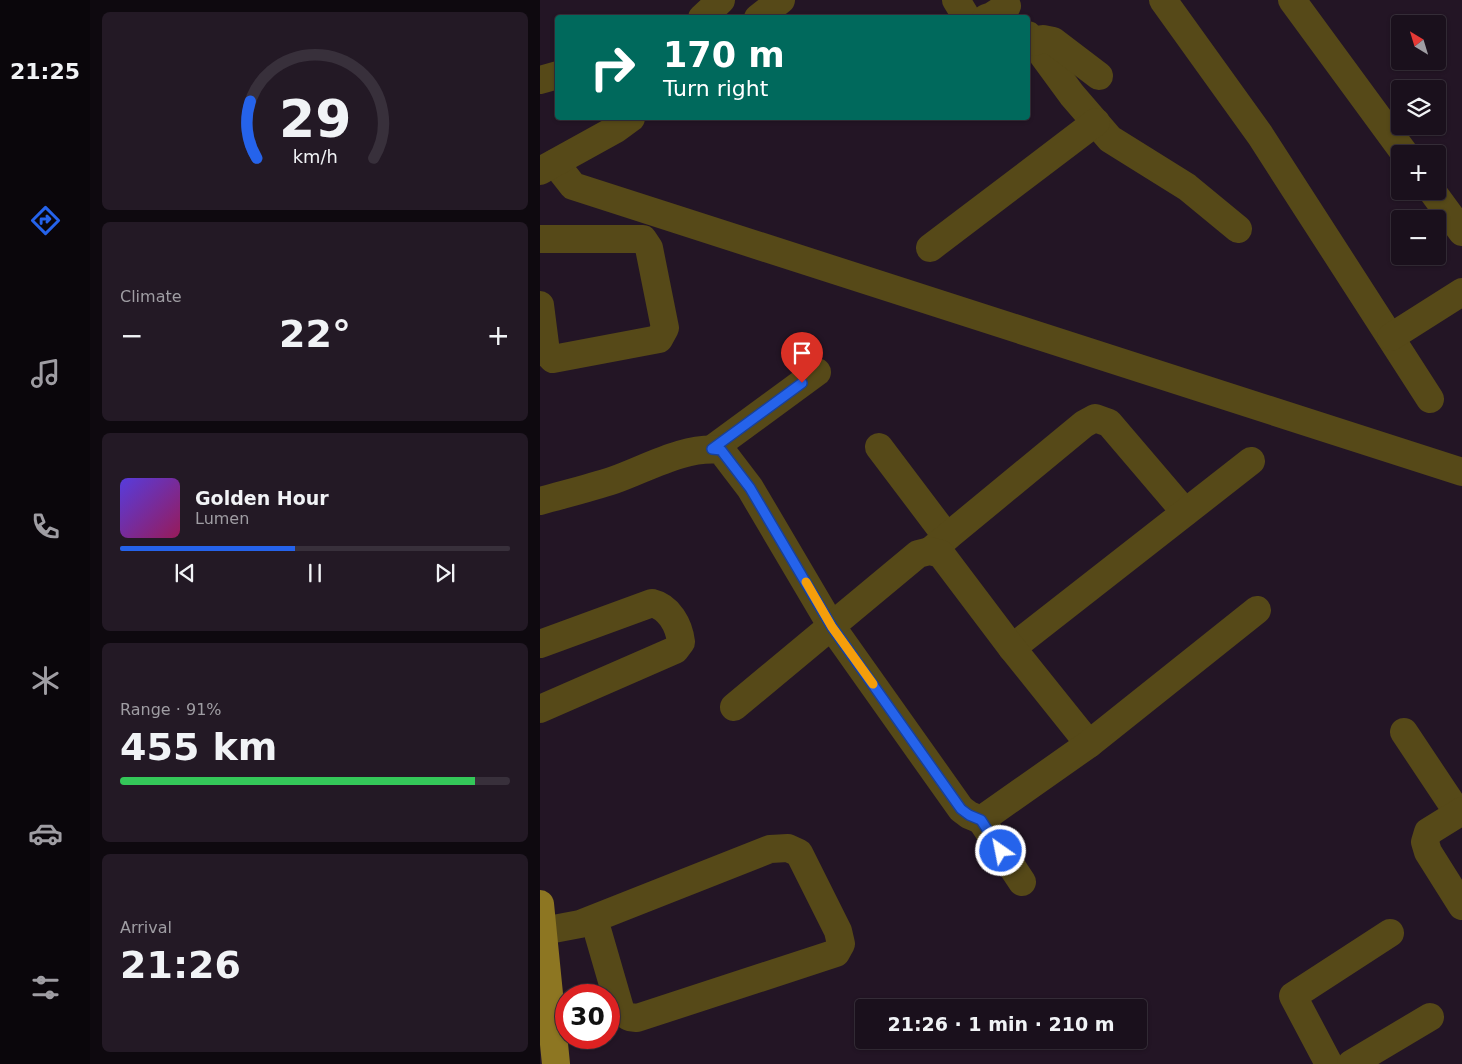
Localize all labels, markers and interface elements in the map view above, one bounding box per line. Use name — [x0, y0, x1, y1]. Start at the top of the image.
north arrow — [1391, 15, 1446, 70]
map controls — [1391, 15, 1446, 265]
icon: right — [580, 35, 645, 100]
text: 170 m — [663, 35, 785, 75]
text: 21:25 — [10, 59, 80, 84]
text: Turn right — [663, 76, 768, 101]
button: layers — [1391, 80, 1446, 135]
text: 29 — [279, 89, 351, 149]
button: + — [1391, 145, 1446, 200]
text: km/h — [292, 146, 338, 167]
icon: directions — [28, 203, 63, 238]
button: − — [1391, 210, 1446, 265]
text: Climate — [120, 287, 182, 306]
text: 22° — [279, 312, 351, 356]
text: − — [120, 319, 143, 352]
text: + — [487, 319, 510, 352]
pin — [781, 332, 823, 383]
icon: arrive — [788, 339, 816, 367]
icon: music — [28, 356, 63, 391]
text: Golden Hour — [195, 487, 329, 509]
icon: phone — [28, 509, 63, 544]
text: Lumen — [195, 509, 249, 528]
icon: previous — [171, 559, 199, 587]
icon: pause — [301, 559, 329, 587]
icon: next — [431, 559, 459, 587]
icon: climate — [28, 663, 63, 698]
text: Range · 91% — [120, 700, 222, 719]
text: 455 km — [120, 725, 277, 769]
icon: car — [28, 816, 63, 851]
position arrow — [974, 824, 1026, 876]
text: Arrival — [120, 918, 172, 937]
text: 21:26 — [120, 943, 241, 987]
icon: filters — [28, 970, 63, 1005]
speed limit sign: 30 — [555, 984, 620, 1049]
text: 21:26 · 1 min · 210 m — [887, 1013, 1115, 1035]

